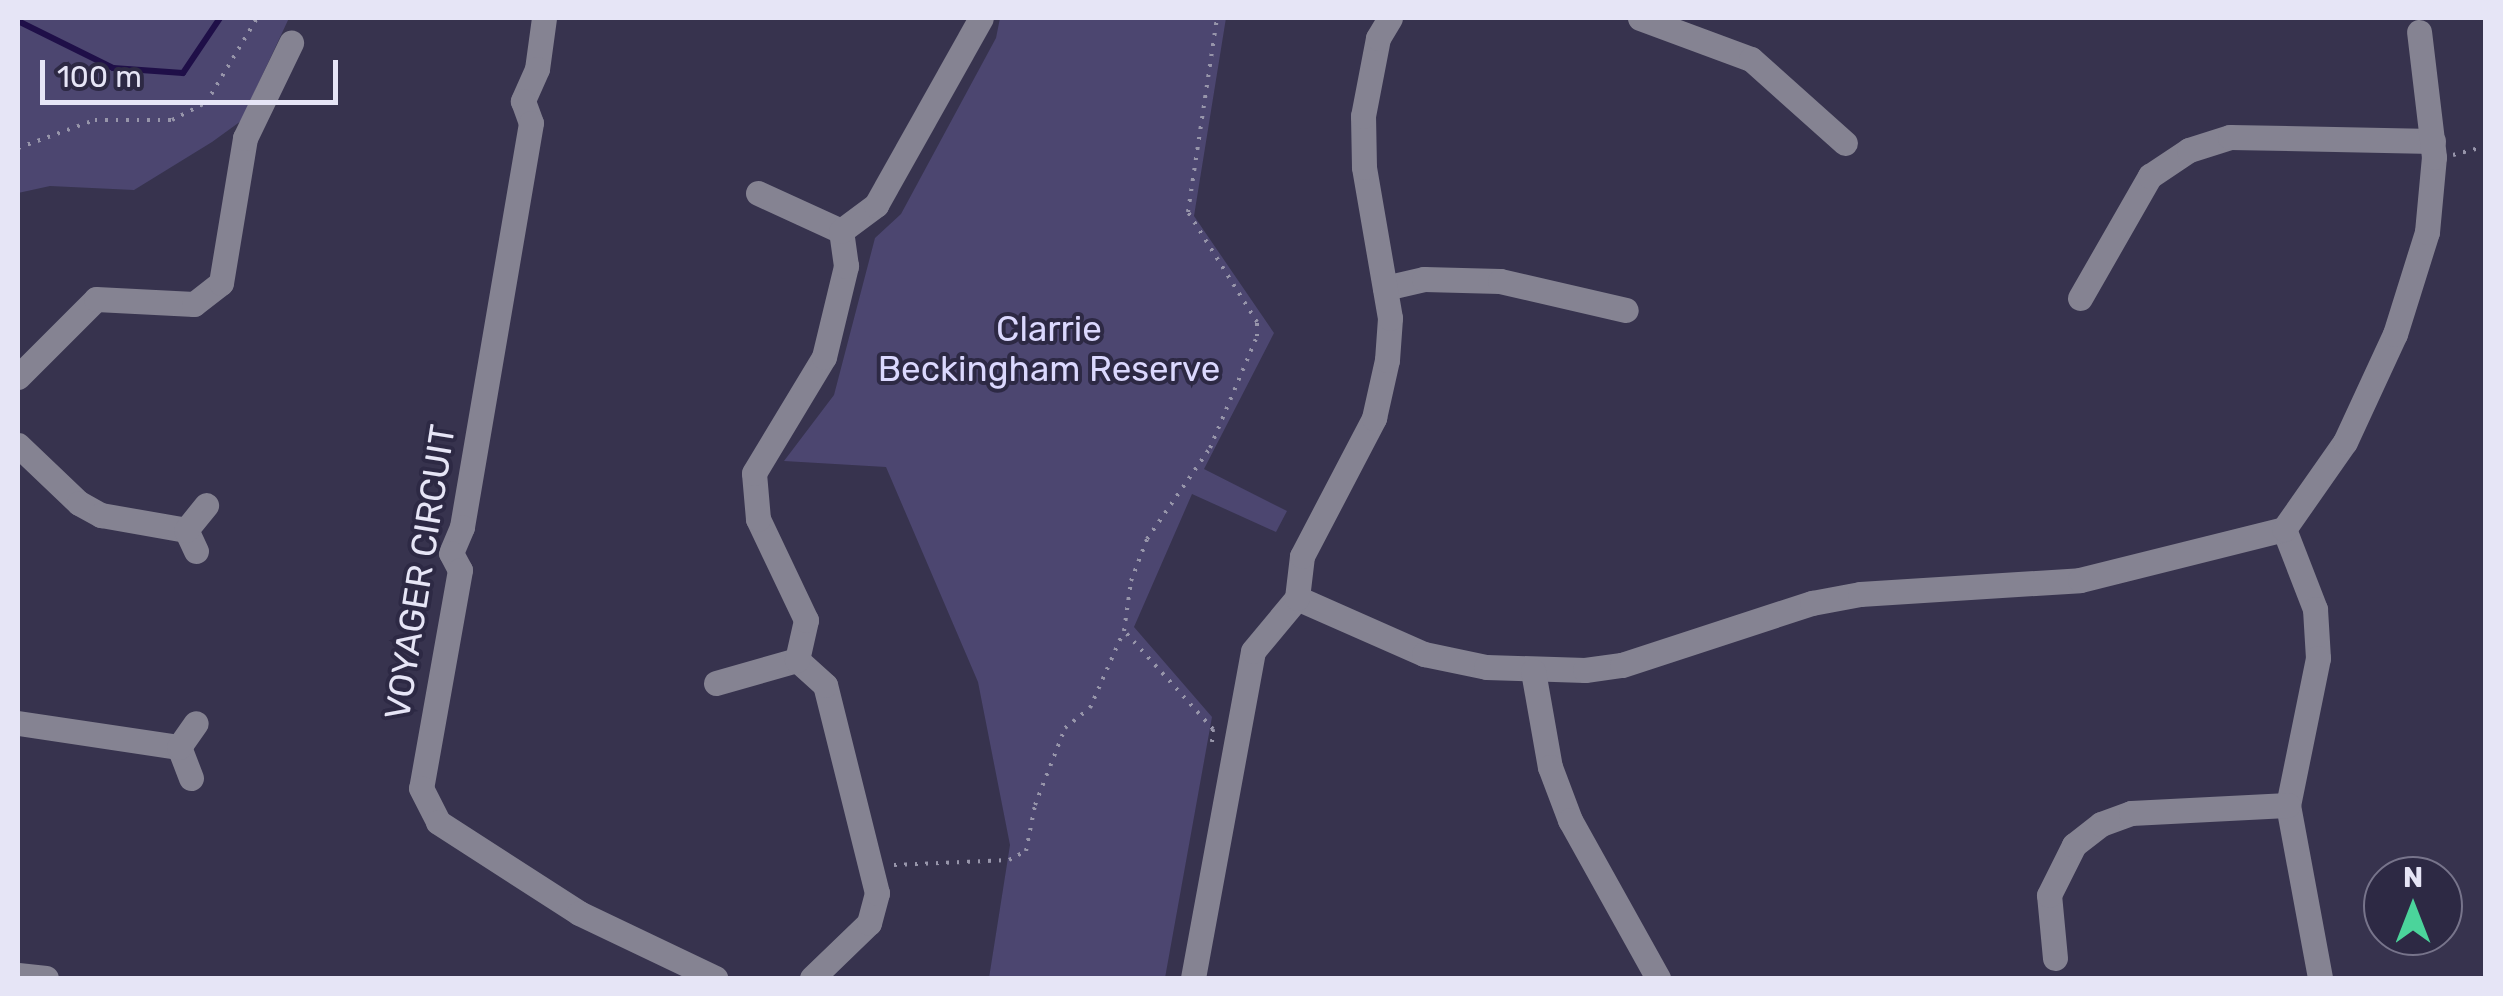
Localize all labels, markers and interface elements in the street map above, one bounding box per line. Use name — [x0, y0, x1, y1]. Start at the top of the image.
scale bar — [45, 40, 342, 102]
text: 100 m — [57, 59, 142, 95]
park label: Clarrie Beckingham Reserve — [878, 308, 1220, 390]
street label: VOYAGER CIRCUIT — [376, 422, 464, 722]
north arrow — [2363, 856, 2463, 956]
text: N — [2403, 861, 2423, 894]

